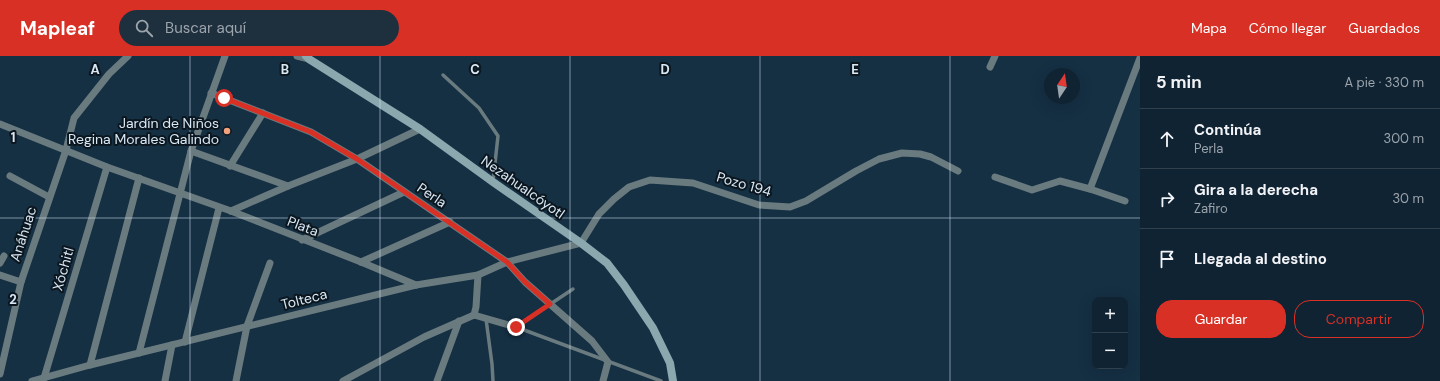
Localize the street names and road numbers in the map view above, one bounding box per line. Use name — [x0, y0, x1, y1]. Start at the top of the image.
street label: Nezahualcóyotl — [478, 152, 568, 222]
street label: Pozo 194 — [715, 168, 774, 201]
street label: Perla — [414, 179, 450, 211]
street label: Anáhuac — [6, 204, 40, 264]
street label: Plata — [285, 212, 321, 240]
street label: Xóchitl — [48, 245, 78, 293]
street label: Tolteca — [279, 285, 329, 313]

